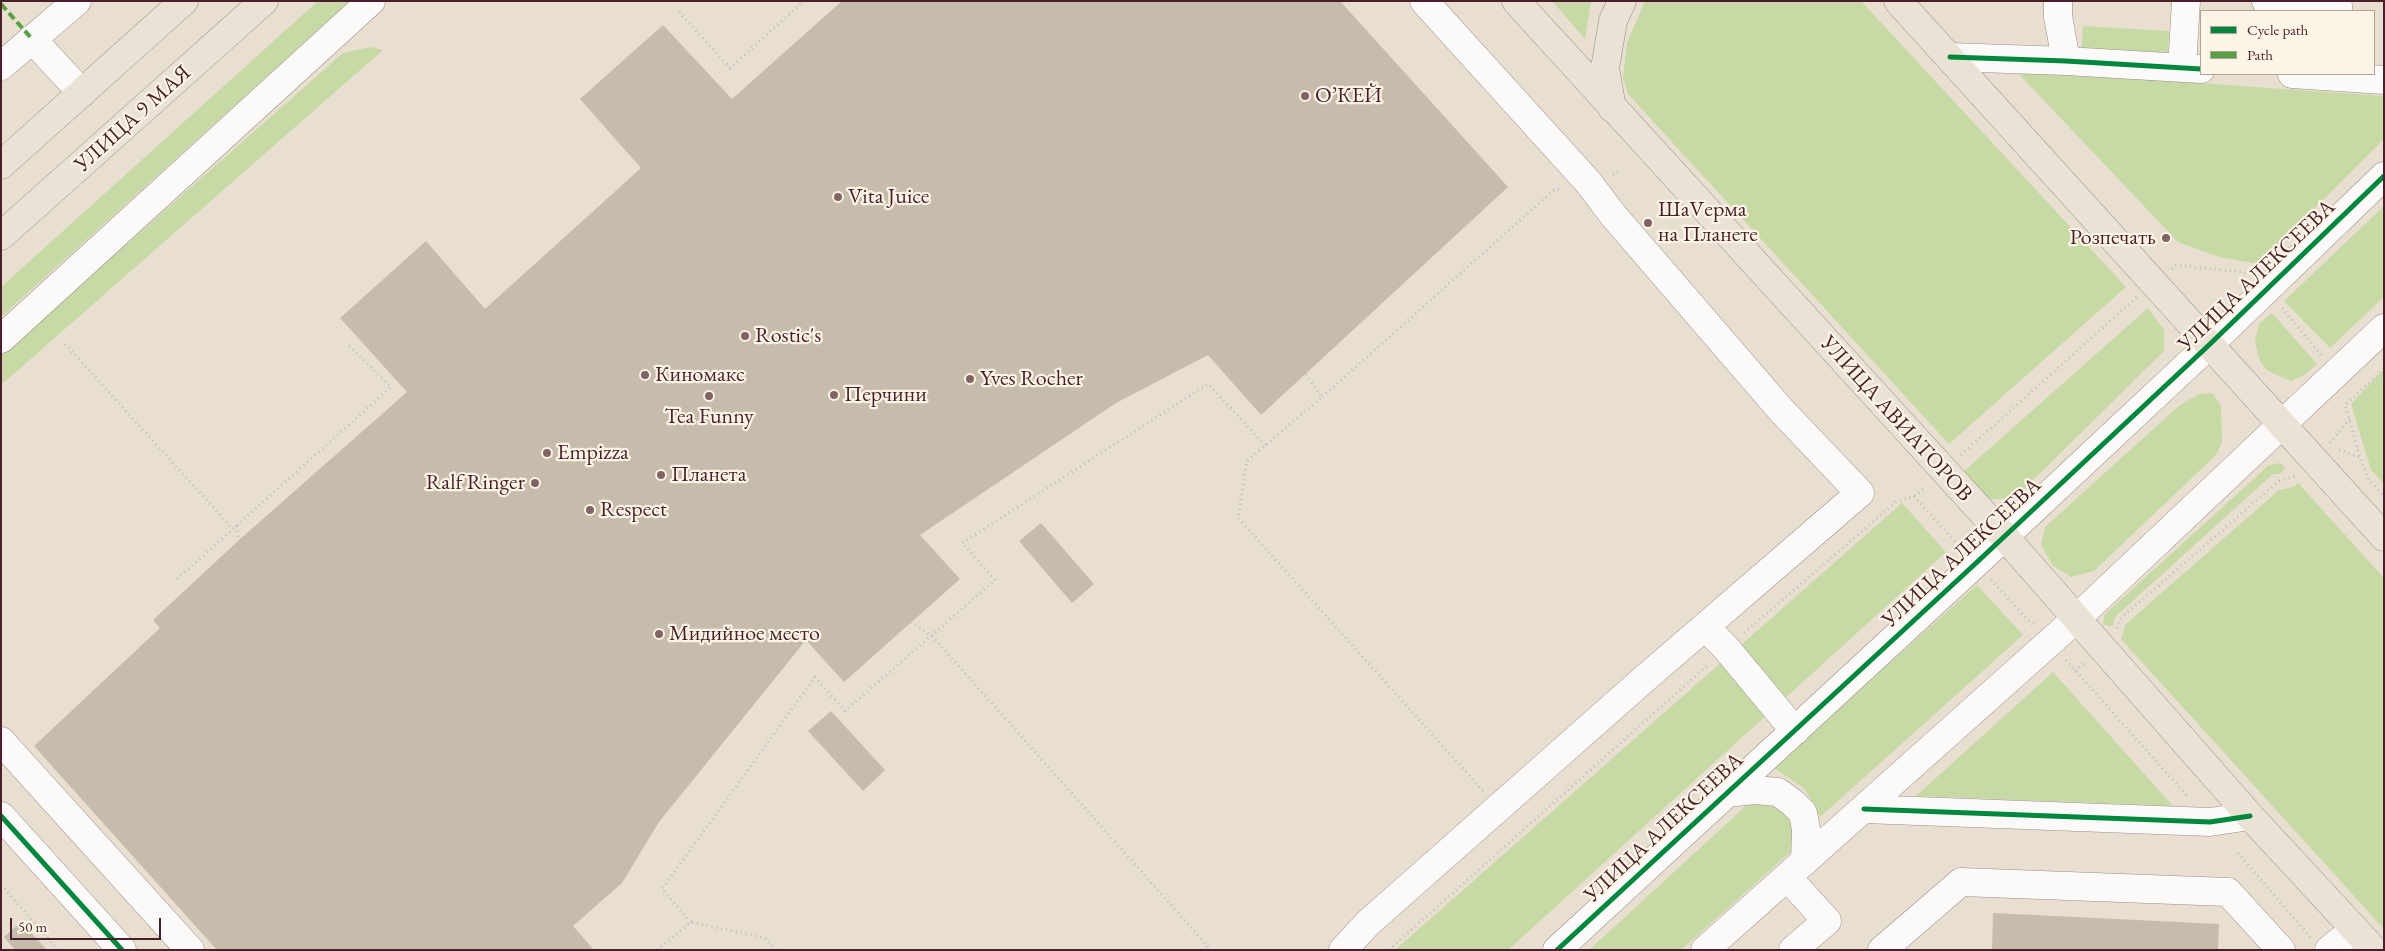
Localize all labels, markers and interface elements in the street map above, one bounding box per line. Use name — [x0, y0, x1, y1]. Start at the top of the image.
legend — [2200, 10, 2375, 75]
text: Cycle path — [2247, 20, 2308, 39]
text: Path — [2247, 45, 2273, 64]
street label: УЛИЦА 9 МАЯ — [69, 60, 197, 178]
place label: О’КЕЙ — [1315, 83, 1382, 109]
marker: О’КЕЙ — [1299, 90, 1311, 102]
place label: Vita Juice — [848, 184, 929, 210]
marker: Vita Juice — [832, 191, 844, 203]
street label: УЛИЦА АЛЕКСЕЕВА — [2173, 194, 2341, 358]
place label: ШаVерма на Планете — [1658, 197, 1758, 248]
marker: ШаVерма на Планете — [1642, 217, 1654, 229]
place label: Розпечать — [2070, 225, 2156, 251]
marker: Розпечать — [2160, 232, 2172, 244]
place label: Rostic's — [755, 323, 821, 349]
marker: Rostic's — [739, 330, 751, 342]
street label: УЛИЦА АВИАТОРОВ — [1814, 331, 1978, 507]
place label: Киномакс — [655, 362, 745, 388]
place label: Yves Rocher — [980, 366, 1083, 392]
marker: Киномакс — [639, 369, 651, 381]
marker: Yves Rocher — [964, 373, 976, 385]
place label: Перчини — [844, 382, 927, 408]
marker: Перчини — [828, 389, 840, 401]
marker: Tea Funny — [703, 390, 715, 402]
place label: Tea Funny — [664, 404, 754, 430]
place label: Empizza — [557, 440, 629, 466]
marker: Empizza — [541, 447, 553, 459]
place label: Планета — [671, 462, 746, 488]
marker: Планета — [655, 469, 667, 481]
place label: Ralf Ringer — [426, 470, 525, 496]
street label: УЛИЦА АЛЕКСЕЕВА — [1877, 472, 2047, 634]
marker: Ralf Ringer — [529, 477, 541, 489]
place label: Respect — [600, 497, 667, 523]
marker: Respect — [584, 504, 596, 516]
place label: Мидийное место — [669, 621, 820, 647]
marker: Мидийное место — [653, 628, 665, 640]
street label: УЛИЦА АЛЕКСЕЕВА — [1579, 747, 1749, 909]
scale bar — [12, 908, 164, 940]
text: 50 m — [18, 917, 47, 936]

